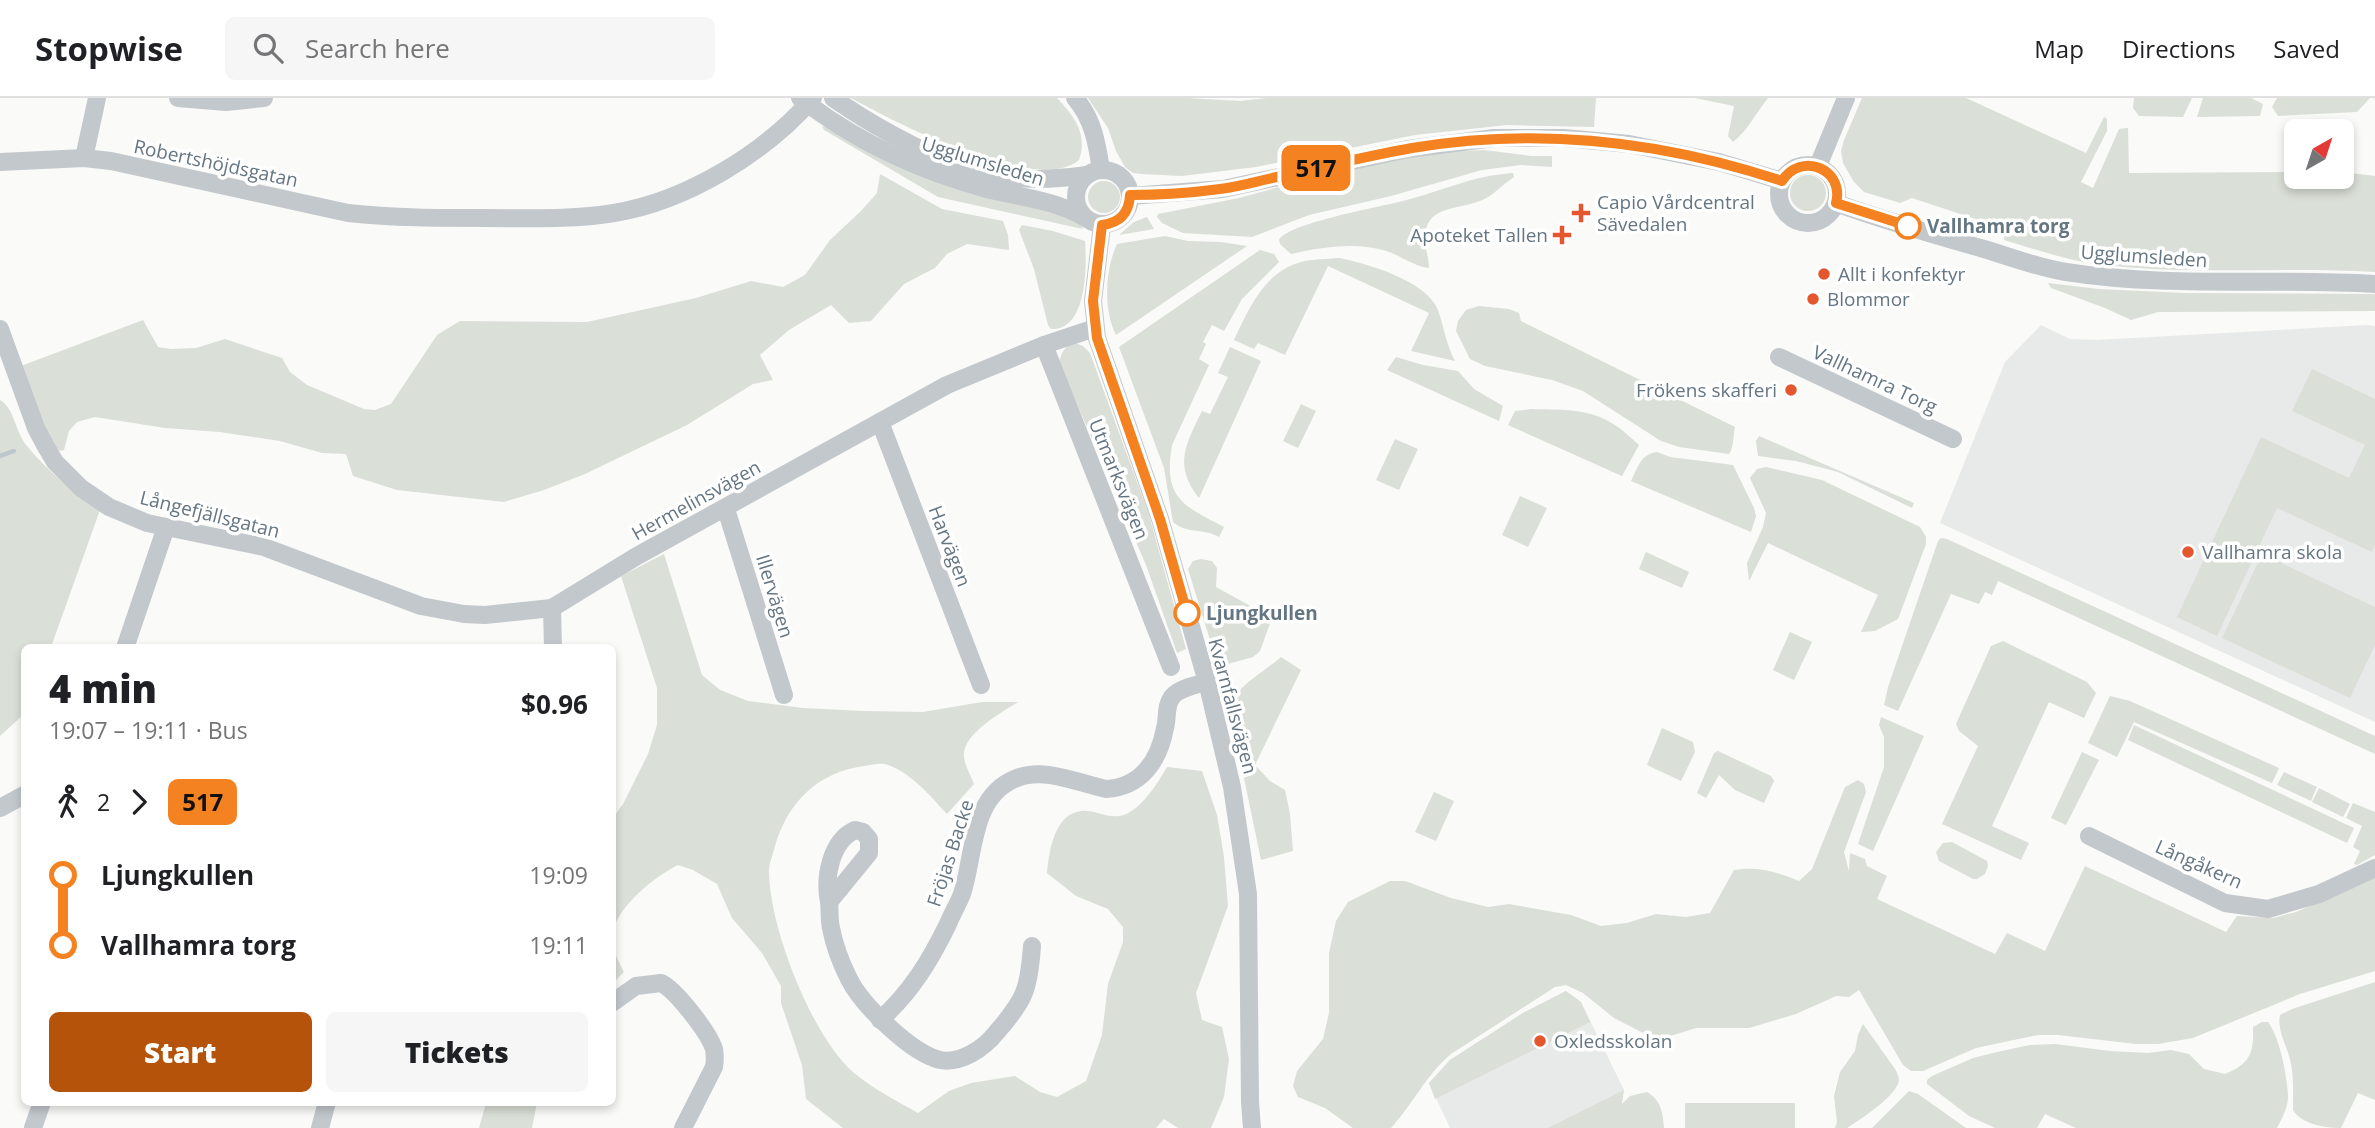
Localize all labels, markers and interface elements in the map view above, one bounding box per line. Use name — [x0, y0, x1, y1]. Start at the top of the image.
search box — [225, 17, 715, 80]
text: Stopwise — [35, 26, 183, 71]
icon: search — [249, 29, 287, 67]
text: Search here — [305, 30, 450, 66]
text: Map — [2034, 32, 2084, 65]
text: Directions — [2122, 32, 2235, 65]
text: Saved — [2273, 32, 2340, 65]
north arrow — [2284, 119, 2354, 189]
map controls — [2284, 119, 2354, 189]
street label: Ugglumsleden — [918, 130, 1048, 192]
street label: Robertshöjdsgatan — [131, 133, 301, 193]
line badge: 517 — [1276, 145, 1356, 191]
text: 517 — [1295, 151, 1337, 184]
place label: Capio Vårdcentral Sävedalen — [1597, 189, 1755, 237]
marker: Capio Vårdcentral Sävedalen — [1571, 203, 1591, 223]
marker: Vallhamra torg — [1895, 213, 1921, 239]
place label: Vallhamra torg — [1927, 213, 2070, 239]
place label: Apoteket Tallen — [1410, 222, 1548, 248]
marker: Apoteket Tallen — [1554, 227, 1570, 243]
street label: Ugglumsleden — [2080, 239, 2208, 273]
place label: Allt i konfektyr — [1838, 261, 1965, 287]
marker: Allt i konfektyr — [1816, 266, 1832, 282]
place label: Blommor — [1827, 286, 1910, 312]
marker: Blommor — [1805, 291, 1821, 307]
street label: Vallhamra Torg — [1809, 339, 1941, 419]
place label: Frökens skafferi — [1636, 377, 1777, 403]
marker: Frökens skafferi — [1783, 382, 1799, 398]
street label: Utmarksvägen — [1083, 415, 1155, 543]
street label: Hermelinsvägen — [627, 454, 765, 546]
street label: Långefjällsgatan — [137, 484, 283, 544]
street label: Harvägen — [923, 502, 977, 590]
place label: Vallhamra skola — [2202, 539, 2342, 565]
marker: Vallhamra skola — [2180, 544, 2196, 560]
street label: Illervägen — [750, 551, 800, 641]
marker: Ljungkullen — [1174, 600, 1200, 626]
place label: Ljungkullen — [1206, 600, 1318, 626]
street label: Kvarnfallsvägen — [1202, 635, 1264, 777]
text: 4 min — [49, 662, 157, 714]
text: $0.96 — [521, 686, 588, 722]
text: 19:07 – 19:11 · Bus — [49, 714, 248, 746]
icon: walk — [49, 783, 87, 821]
icon: forward — [120, 783, 158, 821]
text: 517 — [182, 785, 223, 818]
text: 2 — [97, 786, 110, 818]
street label: Fröjas Backe — [920, 796, 980, 910]
street label: Långåkern — [2151, 833, 2247, 895]
text: Ljungkullen — [101, 857, 254, 893]
text: 19:09 — [529, 859, 588, 891]
text: Vallhamra torg — [101, 927, 296, 963]
text: 19:11 — [529, 929, 588, 961]
button: Start — [49, 1012, 312, 1092]
button: Tickets — [326, 1012, 588, 1092]
place label: Oxledsskolan — [1554, 1028, 1672, 1054]
marker: Oxledsskolan — [1532, 1033, 1548, 1049]

